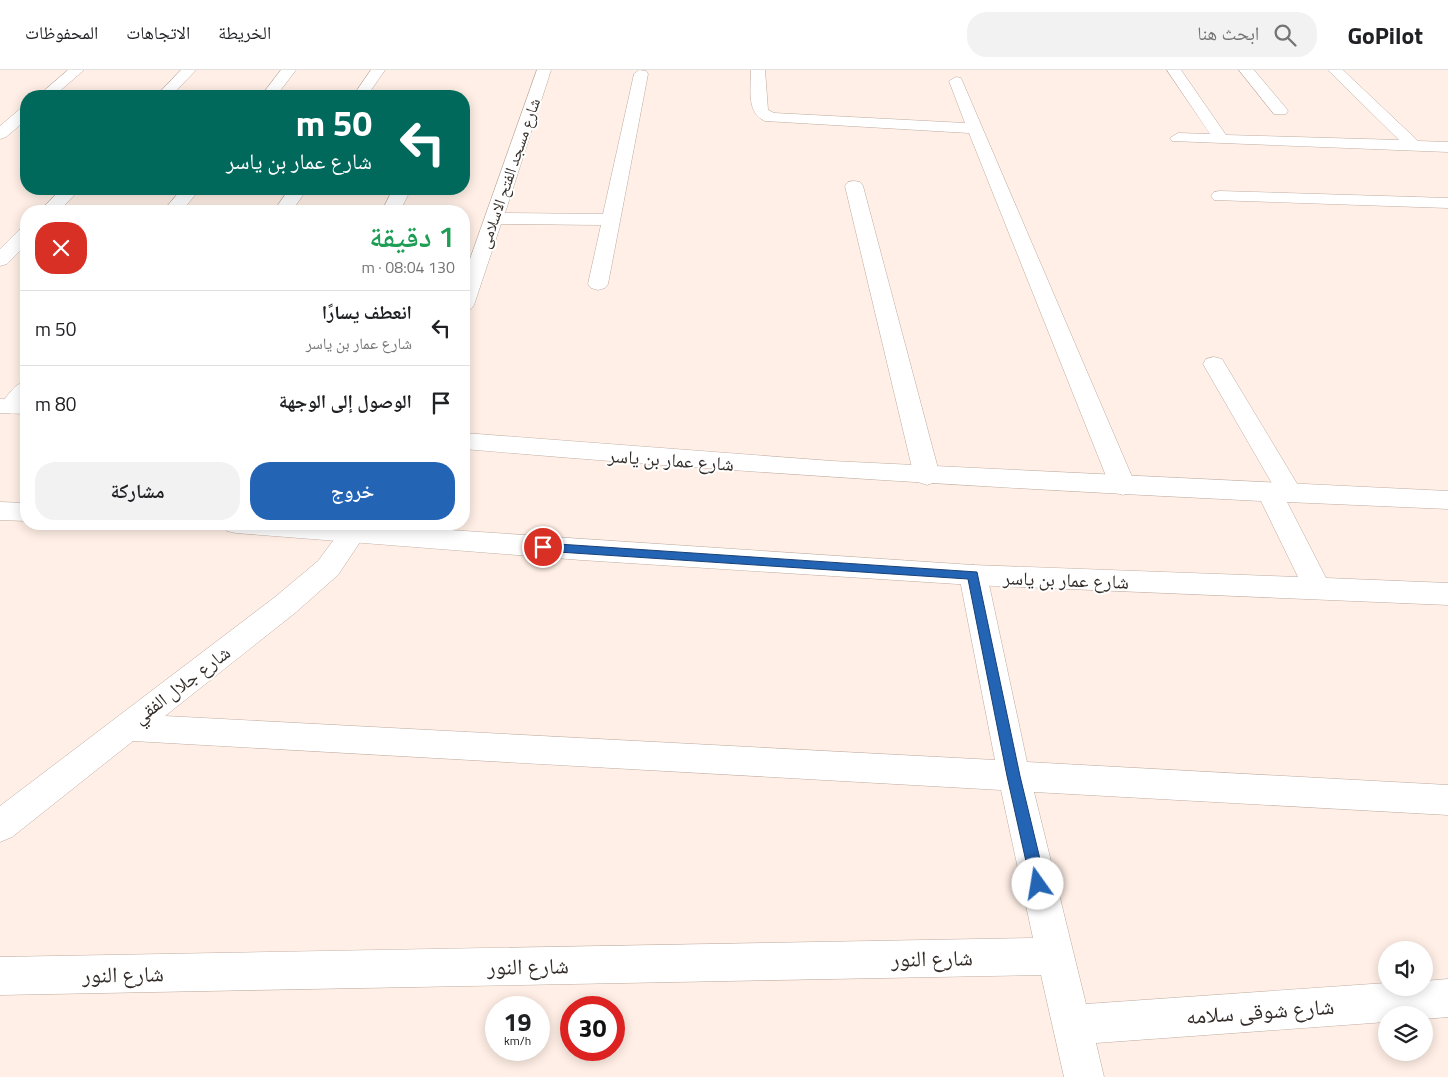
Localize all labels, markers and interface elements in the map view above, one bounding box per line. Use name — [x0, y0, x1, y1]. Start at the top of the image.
search box — [967, 12, 1317, 57]
text: GoPilot — [1347, 17, 1423, 53]
text: ابحث هنا — [1197, 18, 1259, 47]
text: المحفوظات — [25, 19, 98, 46]
text: الاتجاهات — [126, 19, 190, 46]
text: الخريطة — [218, 19, 271, 46]
icon: search — [1271, 21, 1299, 49]
street label: شارع مسجد الفتح الاسلامى — [472, 95, 546, 251]
text: 50 m — [296, 96, 372, 150]
icon: left — [390, 110, 455, 175]
text: شارع عمار بن ياسر — [226, 144, 372, 178]
text: 1 دقيقة — [369, 213, 455, 259]
button: close — [35, 222, 87, 274]
text: 130 m · 08:04 — [361, 255, 455, 279]
text: انعطف يسارًا — [322, 297, 412, 326]
text: 50 m — [35, 314, 76, 343]
icon: left — [427, 314, 455, 342]
text: شارع عمار بن ياسر — [306, 331, 412, 355]
text: الوصول إلى الوجهة — [279, 386, 412, 415]
text: 80 m — [35, 389, 76, 418]
icon: arrive — [427, 389, 455, 417]
street label: شارع عمار بن ياسر — [606, 440, 735, 478]
button: مشاركة — [35, 462, 240, 520]
button: خروج — [250, 462, 455, 520]
pin — [522, 526, 564, 568]
icon: arrive — [529, 533, 557, 561]
street label: شارع عمار بن ياسر — [1001, 562, 1130, 596]
street label: شارع جلال الفقي — [126, 638, 237, 732]
position arrow — [1011, 857, 1063, 909]
street label: شارع النور — [890, 940, 973, 976]
map controls — [1378, 941, 1433, 1061]
button: sound — [1378, 941, 1433, 996]
street label: شارع النور — [486, 948, 569, 984]
street label: شارع النور — [81, 956, 164, 992]
street label: شارع شوقى سلامه — [1185, 989, 1335, 1033]
speed limit sign: 30 — [560, 996, 625, 1061]
text: 19 — [503, 1003, 532, 1041]
button: layers — [1378, 1006, 1433, 1061]
text: km/h — [504, 1031, 531, 1050]

